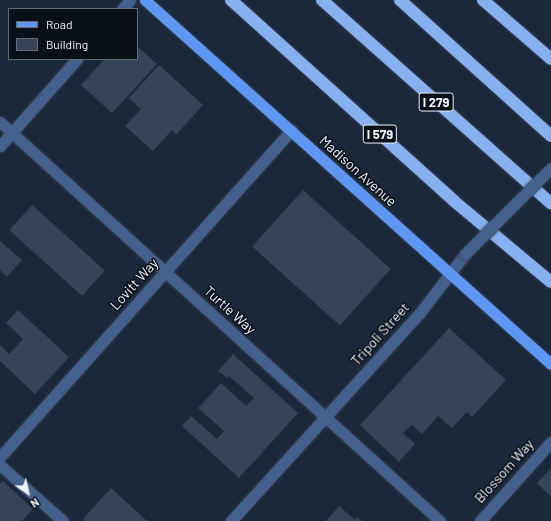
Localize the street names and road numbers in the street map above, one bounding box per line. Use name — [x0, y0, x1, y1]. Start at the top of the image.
road number: I 279 — [418, 91, 454, 113]
road number: I 579 — [362, 123, 398, 145]
street label: Madison Avenue — [316, 132, 400, 210]
street label: Lovitt Way — [106, 255, 162, 313]
street label: Turtle Way — [201, 282, 259, 338]
street label: Tripoli Street — [347, 299, 413, 369]
street label: Blossom Way — [471, 436, 537, 506]

